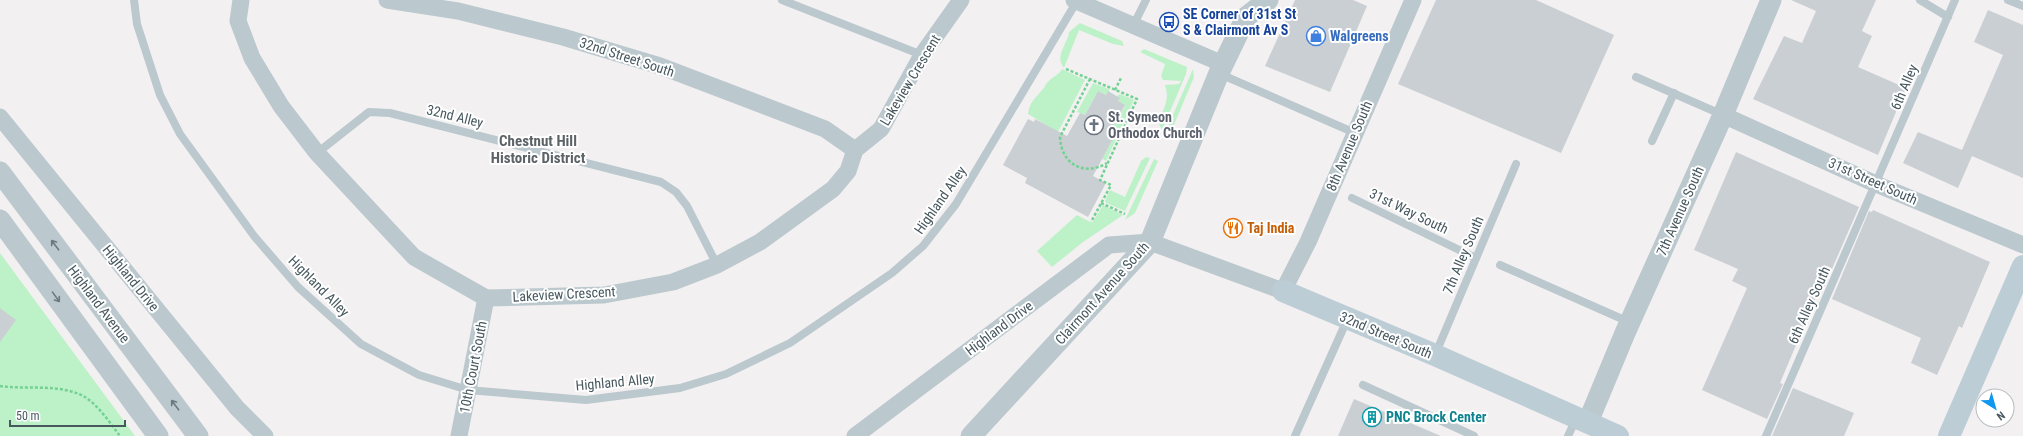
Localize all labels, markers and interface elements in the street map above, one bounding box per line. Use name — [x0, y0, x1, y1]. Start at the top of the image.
place label: SE Corner of 31st St S & Clairmont Av S — [1183, 6, 1296, 38]
bus stop icon: SE Corner of 31st St S & Clairmont Av S — [1158, 11, 1180, 33]
shop icon: Walgreens — [1305, 25, 1327, 47]
place label: Walgreens — [1330, 28, 1389, 44]
street label: Lakeview Crescent — [877, 32, 943, 128]
street label: 32nd Street South — [578, 34, 676, 80]
street label: 6th Alley — [1887, 62, 1921, 112]
street label: 8th Avenue South — [1323, 98, 1375, 194]
street label: 32nd Alley — [425, 101, 485, 131]
place label: St. Symeon Orthodox Church — [1108, 109, 1203, 141]
church icon: St. Symeon Orthodox Church — [1083, 114, 1105, 136]
district label: Chestnut Hill Historic District — [491, 132, 586, 167]
street label: 31st Street South — [1826, 154, 1920, 208]
street label: Highland Alley — [911, 163, 969, 237]
street label: 7th Avenue South — [1653, 164, 1707, 258]
street label: 31st Way South — [1367, 185, 1451, 237]
street label: 7th Alley South — [1439, 214, 1487, 296]
restaurant icon: Taj India — [1222, 217, 1244, 239]
place label: Taj India — [1247, 220, 1295, 236]
street label: Clairmont Avenue South — [1052, 238, 1152, 348]
one-way arrow — [50, 240, 59, 251]
street label: Highland Drive — [99, 242, 163, 315]
street label: Highland Alley — [285, 252, 353, 320]
street label: Highland Avenue — [65, 262, 134, 346]
street label: 6th Alley South — [1785, 264, 1833, 346]
street label: Lakeview Crescent — [512, 283, 616, 305]
one-way arrow — [52, 291, 60, 302]
street label: Highland Drive — [962, 297, 1036, 359]
street label: 32nd Street South — [1337, 308, 1435, 362]
street label: 10th Court South — [456, 320, 490, 414]
street label: Highland Alley — [575, 371, 655, 393]
north arrow — [1975, 388, 2015, 428]
one-way arrow — [170, 399, 179, 410]
scale bar — [10, 402, 125, 428]
building icon: PNC Brock Center — [1361, 406, 1383, 428]
text: N — [1994, 408, 2007, 423]
text: 50 m — [16, 409, 40, 423]
place label: PNC Brock Center — [1386, 409, 1487, 425]

